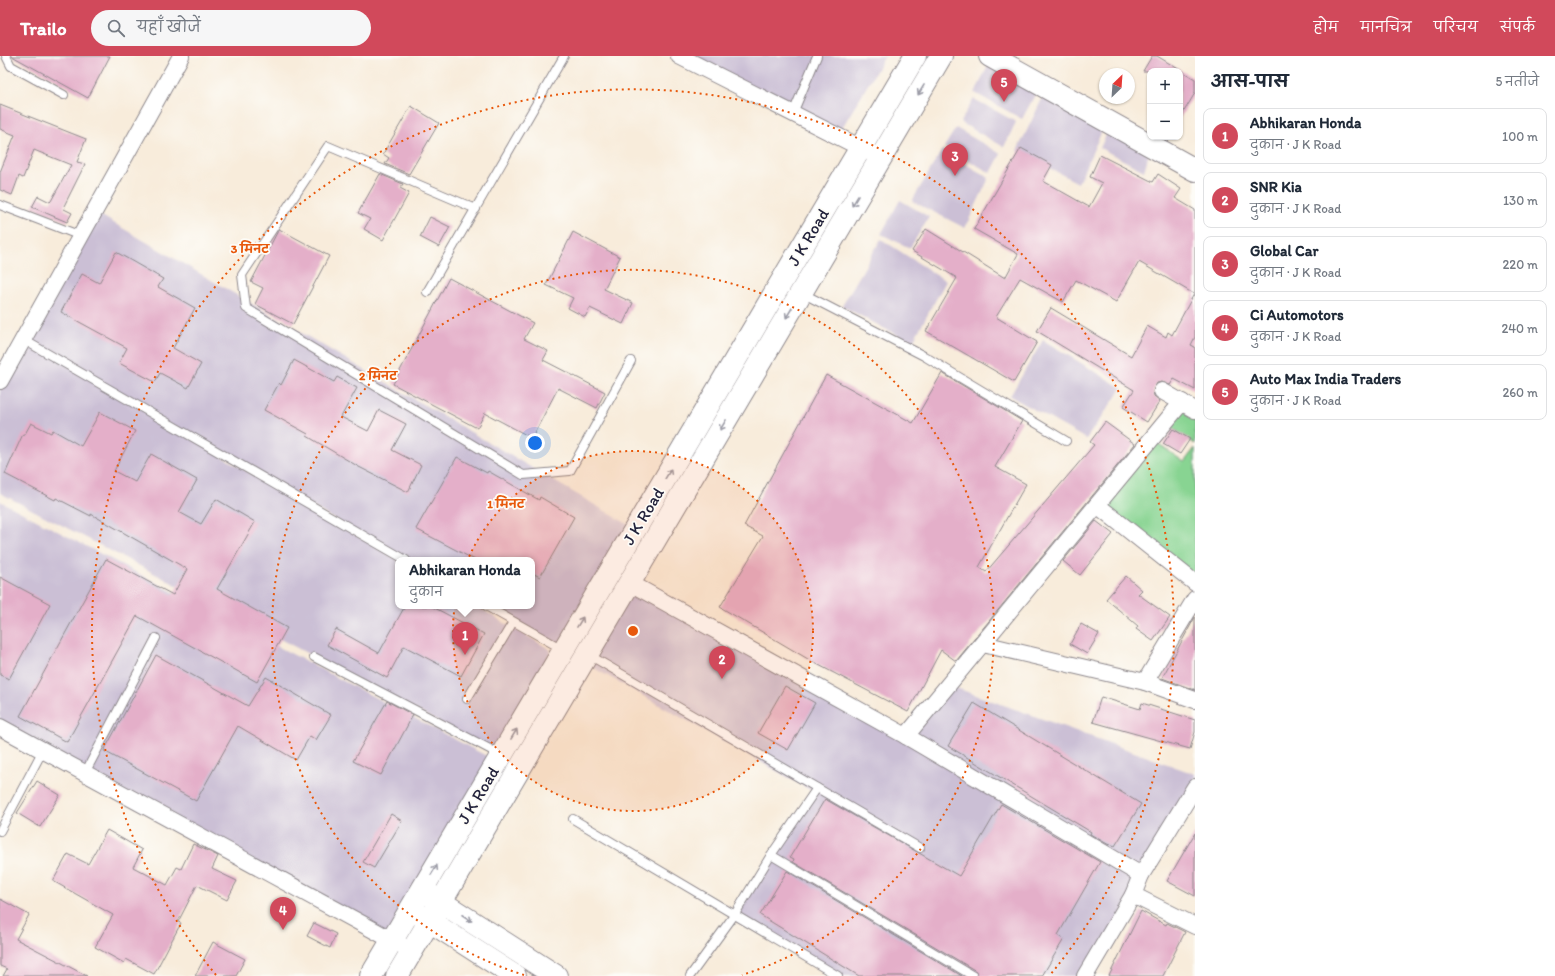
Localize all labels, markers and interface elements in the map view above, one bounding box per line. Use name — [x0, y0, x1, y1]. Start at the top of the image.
search box — [91, 10, 371, 46]
text: Trailo — [20, 17, 67, 40]
icon: search — [105, 17, 127, 39]
text: यहाँ खोजें — [137, 18, 201, 36]
text: होम — [1314, 19, 1338, 36]
text: मानचित्र — [1360, 19, 1412, 36]
text: परिचय — [1434, 19, 1478, 36]
text: संपर्क — [1500, 19, 1535, 36]
north arrow — [1099, 68, 1135, 104]
map controls — [1147, 68, 1183, 140]
button: + — [1147, 68, 1183, 104]
pin: 5 — [991, 69, 1017, 102]
text: आस-पास — [1211, 71, 1289, 91]
text: 5 नतीजे — [1496, 74, 1539, 89]
one-way arrow — [917, 84, 925, 96]
button: − — [1147, 104, 1183, 140]
text: Abhikaran Honda — [1250, 114, 1361, 132]
text: 1 — [1222, 129, 1228, 144]
text: 100 m — [1502, 129, 1538, 144]
text: दुकान · J K Road — [1250, 137, 1341, 152]
pin: 3 — [942, 143, 968, 176]
text: SNR Kia — [1250, 178, 1302, 196]
text: 2 — [1222, 193, 1228, 208]
text: 130 m — [1503, 193, 1538, 208]
one-way arrow — [851, 195, 859, 206]
text: दुकान · J K Road — [1250, 201, 1341, 216]
street label: J K Road — [783, 204, 833, 269]
text: 3 मिनट — [231, 240, 270, 256]
text: Global Car — [1250, 242, 1318, 260]
text: 3 — [1221, 257, 1229, 272]
text: 220 m — [1502, 257, 1538, 272]
text: दुकान · J K Road — [1250, 265, 1341, 280]
text: Ci Automotors — [1250, 306, 1344, 324]
one-way arrow — [785, 307, 793, 318]
text: 4 — [1221, 321, 1229, 336]
text: 240 m — [1501, 321, 1538, 336]
text: दुकान · J K Road — [1250, 329, 1341, 344]
text: 2 मिनट — [359, 367, 398, 383]
text: Auto Max India Traders — [1250, 370, 1401, 388]
text: 5 — [1222, 385, 1228, 400]
text: 260 m — [1502, 385, 1538, 400]
text: दुकान · J K Road — [1250, 393, 1341, 408]
one-way arrow — [718, 419, 726, 431]
your location — [525, 433, 545, 453]
one-way arrow — [664, 468, 672, 480]
street label: J K Road — [618, 483, 668, 548]
text: 1 मिनट — [487, 495, 526, 511]
popup — [395, 557, 535, 609]
text: Abhikaran Honda — [409, 561, 521, 579]
text: दुकान — [409, 584, 443, 599]
one-way arrow — [577, 616, 585, 628]
pin: 1 — [452, 622, 478, 655]
centre of rings — [626, 624, 640, 638]
pin: 2 — [709, 646, 735, 679]
one-way arrow — [511, 728, 519, 740]
street label: J K Road — [453, 762, 503, 827]
one-way arrow — [430, 864, 438, 876]
pin: 4 — [270, 897, 296, 930]
one-way arrow — [461, 914, 472, 922]

